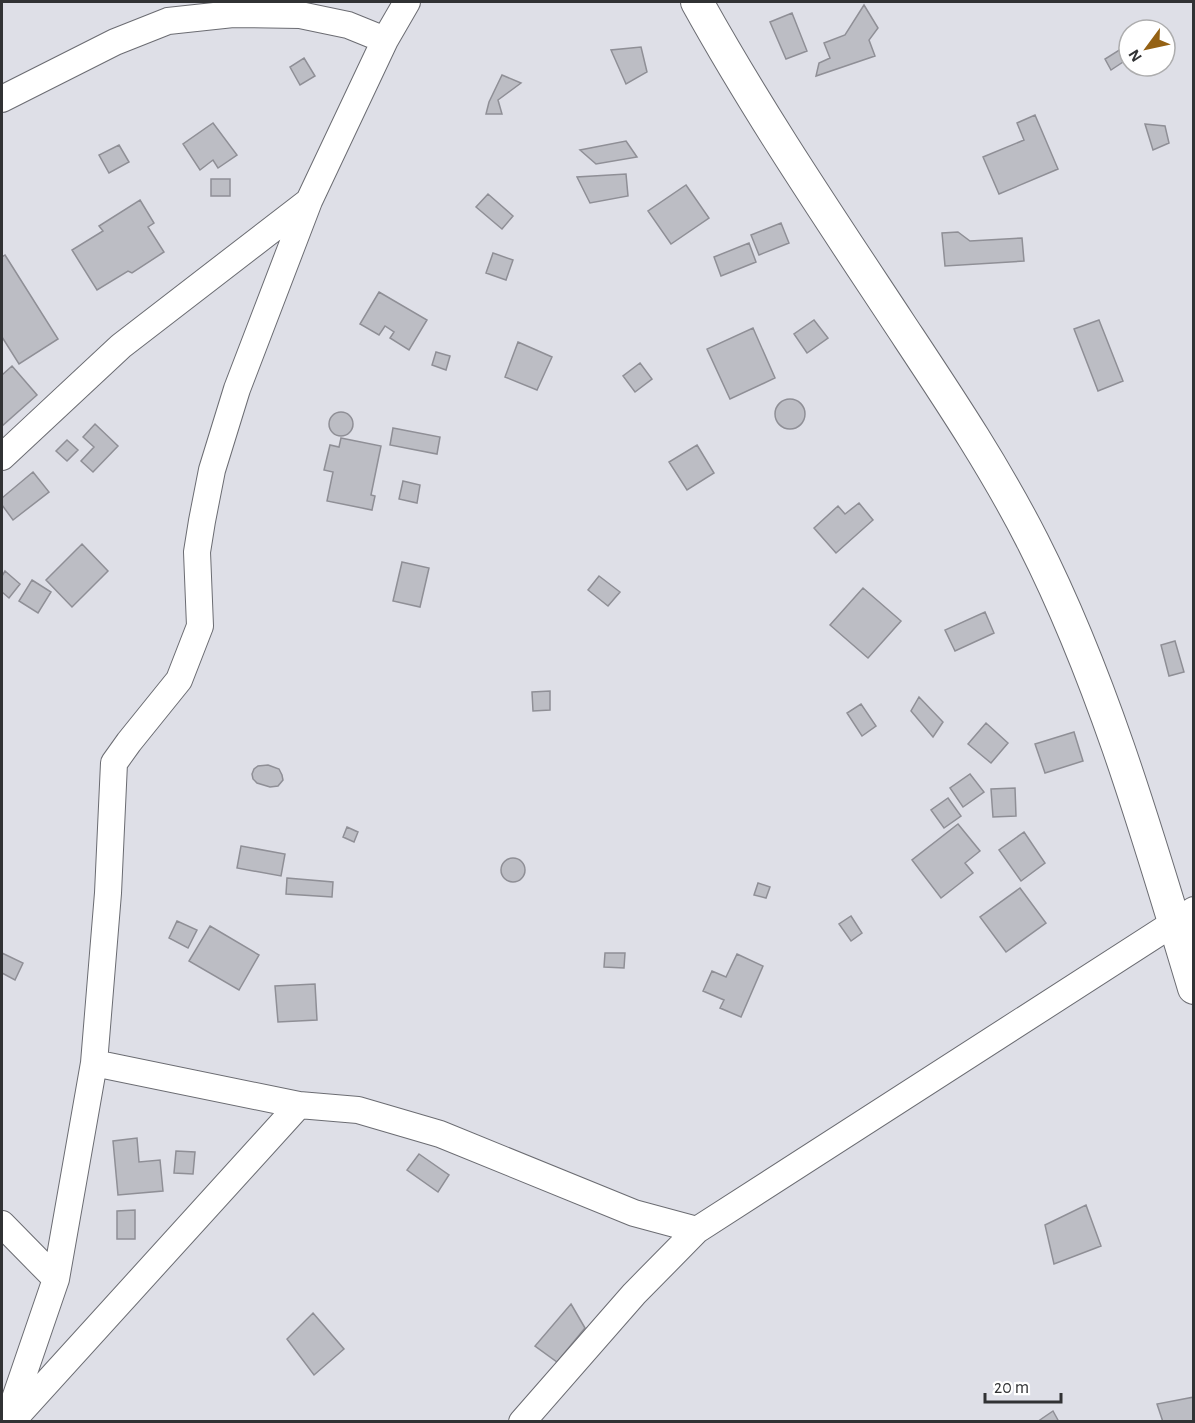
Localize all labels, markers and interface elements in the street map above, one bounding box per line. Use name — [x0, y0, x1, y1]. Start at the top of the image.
north arrow — [1117, 18, 1177, 78]
text: N — [1126, 47, 1145, 65]
scale bar — [985, 1366, 1062, 1404]
text: 20 m — [994, 1379, 1029, 1397]

